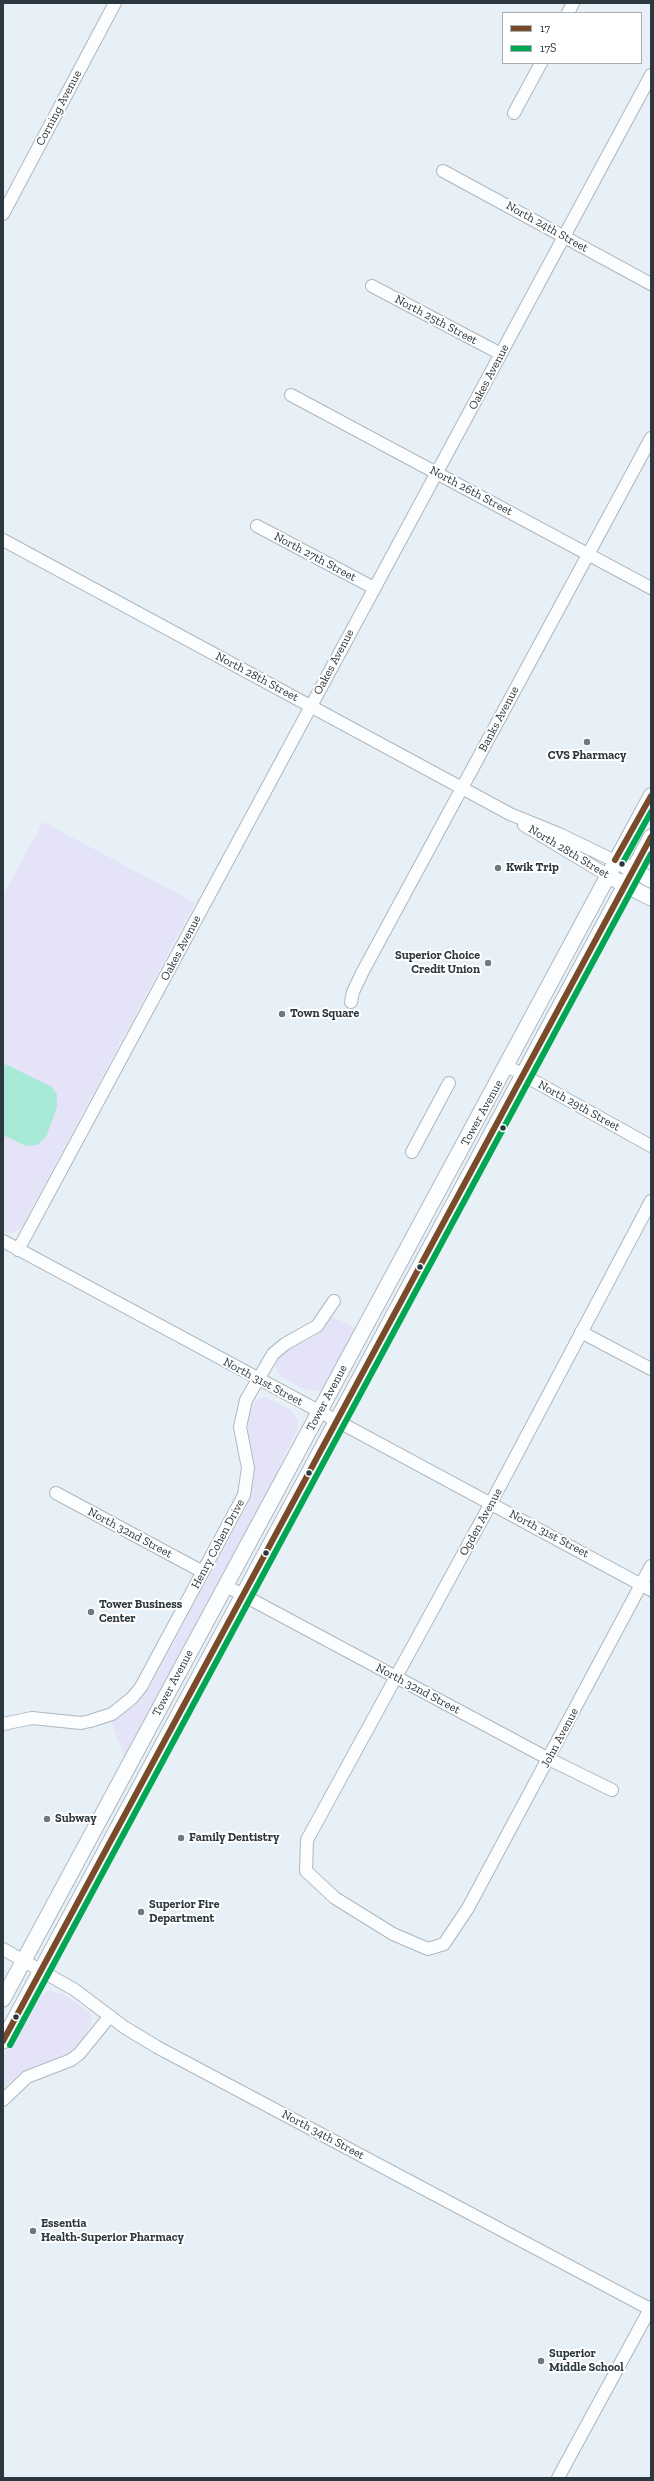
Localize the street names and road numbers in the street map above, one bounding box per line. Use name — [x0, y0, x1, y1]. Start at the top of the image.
street label: Corning Avenue — [33, 68, 85, 148]
street label: North 24th Street — [503, 198, 591, 256]
street label: North 25th Street — [392, 292, 480, 348]
street label: Oakes Avenue — [466, 342, 512, 412]
street label: North 26th Street — [427, 463, 515, 519]
street label: North 27th Street — [271, 529, 359, 585]
street label: Oakes Avenue — [311, 627, 357, 697]
street label: North 28th Street — [213, 649, 301, 705]
street label: Banks Avenue — [476, 684, 522, 754]
street label: North 28th Street — [526, 822, 612, 882]
street label: Oakes Avenue — [158, 913, 204, 983]
street label: North 29th Street — [535, 1077, 623, 1135]
street label: Tower Avenue — [458, 1078, 506, 1148]
street label: North 31st Street — [221, 1355, 305, 1409]
street label: Tower Avenue — [303, 1362, 351, 1434]
street label: Ogden Avenue — [456, 1486, 506, 1558]
street label: Henry Cohen Drive — [188, 1497, 248, 1591]
street label: North 32nd Street — [85, 1505, 175, 1561]
street label: North 31st Street — [507, 1507, 591, 1561]
street label: Tower Avenue — [149, 1647, 197, 1719]
street label: North 32nd Street — [373, 1661, 463, 1717]
street label: John Avenue — [538, 1706, 582, 1770]
street label: North 34th Street — [279, 2107, 367, 2163]

